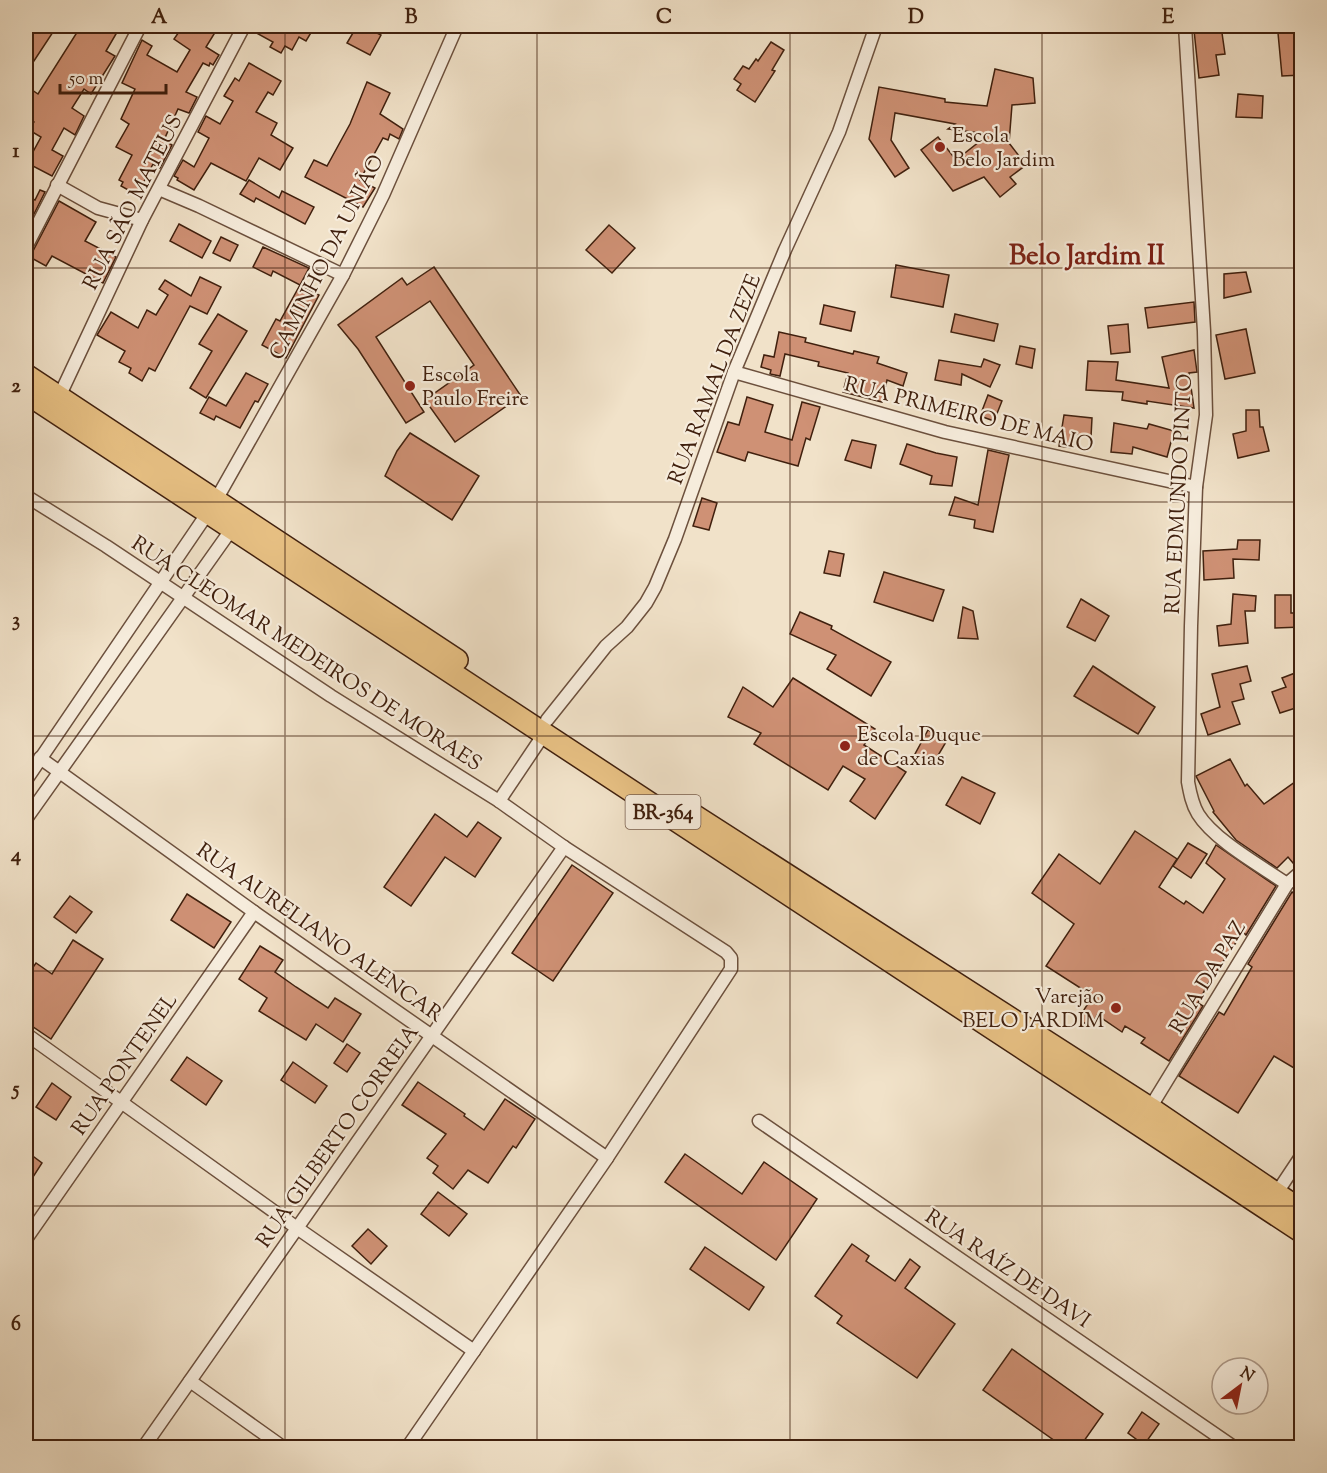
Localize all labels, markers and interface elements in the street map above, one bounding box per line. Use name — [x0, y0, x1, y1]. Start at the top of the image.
text: A — [151, 4, 168, 33]
text: B — [405, 4, 418, 33]
text: C — [656, 4, 672, 33]
text: D — [908, 4, 924, 33]
text: E — [1162, 4, 1175, 33]
scale bar — [60, 57, 166, 95]
text: 50 m — [68, 67, 104, 93]
street label: RUA SÃO MATEUS — [77, 110, 191, 296]
place label: Escola Belo Jardim — [952, 122, 1055, 176]
text: 1 — [13, 138, 20, 167]
marker: Escola Belo Jardim — [933, 140, 947, 154]
street label: CAMINHO DA UNIÃO — [263, 150, 393, 366]
district label: Belo Jardim II — [1009, 238, 1165, 277]
street label: RUA RAMAL DA ZEZE — [662, 270, 770, 489]
place label: Escola Paulo Freire — [422, 361, 529, 415]
street label: RUA PRIMEIRO DE MAIO — [841, 370, 1096, 461]
text: 2 — [11, 373, 21, 402]
street label: RUA EDMUNDO PINTO — [1159, 373, 1201, 615]
marker: Escola Paulo Freire — [403, 379, 417, 393]
street label: RUA CLEOMAR MEDEIROS DE MORAES — [125, 530, 487, 780]
text: 3 — [12, 607, 20, 636]
place label: Escola Duque de Caxias — [857, 721, 981, 775]
marker: Escola Duque de Caxias — [838, 739, 852, 753]
road number: BR-364 — [626, 795, 700, 829]
street label: RUA AURELIANO ALENCAR — [189, 837, 448, 1031]
text: 4 — [10, 842, 21, 871]
street label: RUA DA PAZ — [1163, 916, 1254, 1040]
place label: Varejão BELO JARDIM — [962, 983, 1104, 1037]
street label: RUA PONTENEL — [65, 988, 186, 1142]
marker: Varejão BELO JARDIM — [1109, 1001, 1123, 1015]
street label: RUA GILBERTO CORREIA — [250, 1020, 427, 1255]
text: 5 — [11, 1076, 20, 1105]
street label: RUA RAÍZ DE DAVI — [918, 1203, 1096, 1336]
text: 6 — [11, 1311, 21, 1340]
north arrow — [1210, 1356, 1270, 1416]
text: N — [1235, 1362, 1258, 1389]

